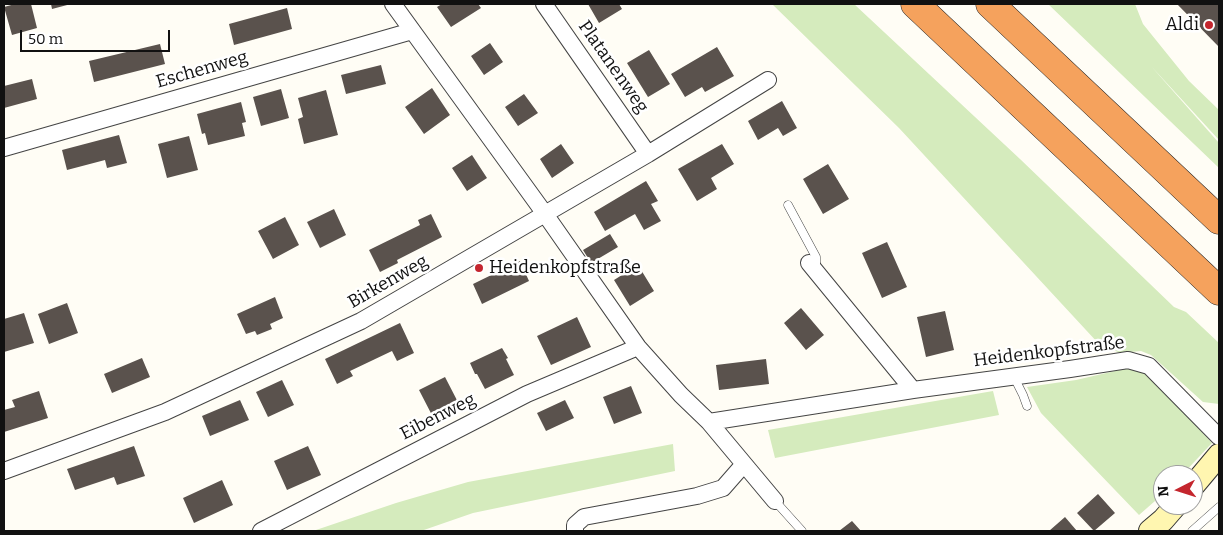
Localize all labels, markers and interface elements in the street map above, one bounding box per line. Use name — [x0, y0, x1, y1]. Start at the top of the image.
place label: Aldi — [1165, 14, 1199, 36]
street label: Platanenweg — [573, 17, 653, 117]
marker: Aldi — [1203, 19, 1215, 31]
scale bar — [22, 20, 172, 52]
text: 50 m — [28, 30, 63, 48]
street label: Eschenweg — [154, 47, 250, 93]
street label: Birkenweg — [344, 251, 432, 313]
place label: Heidenkopfstraße — [489, 257, 641, 279]
marker: Heidenkopfstraße — [473, 262, 485, 274]
street label: Heidenkopfstraße — [972, 332, 1126, 372]
street label: Eibenweg — [397, 389, 479, 445]
north arrow — [1153, 465, 1203, 515]
text: N — [1155, 485, 1172, 497]

